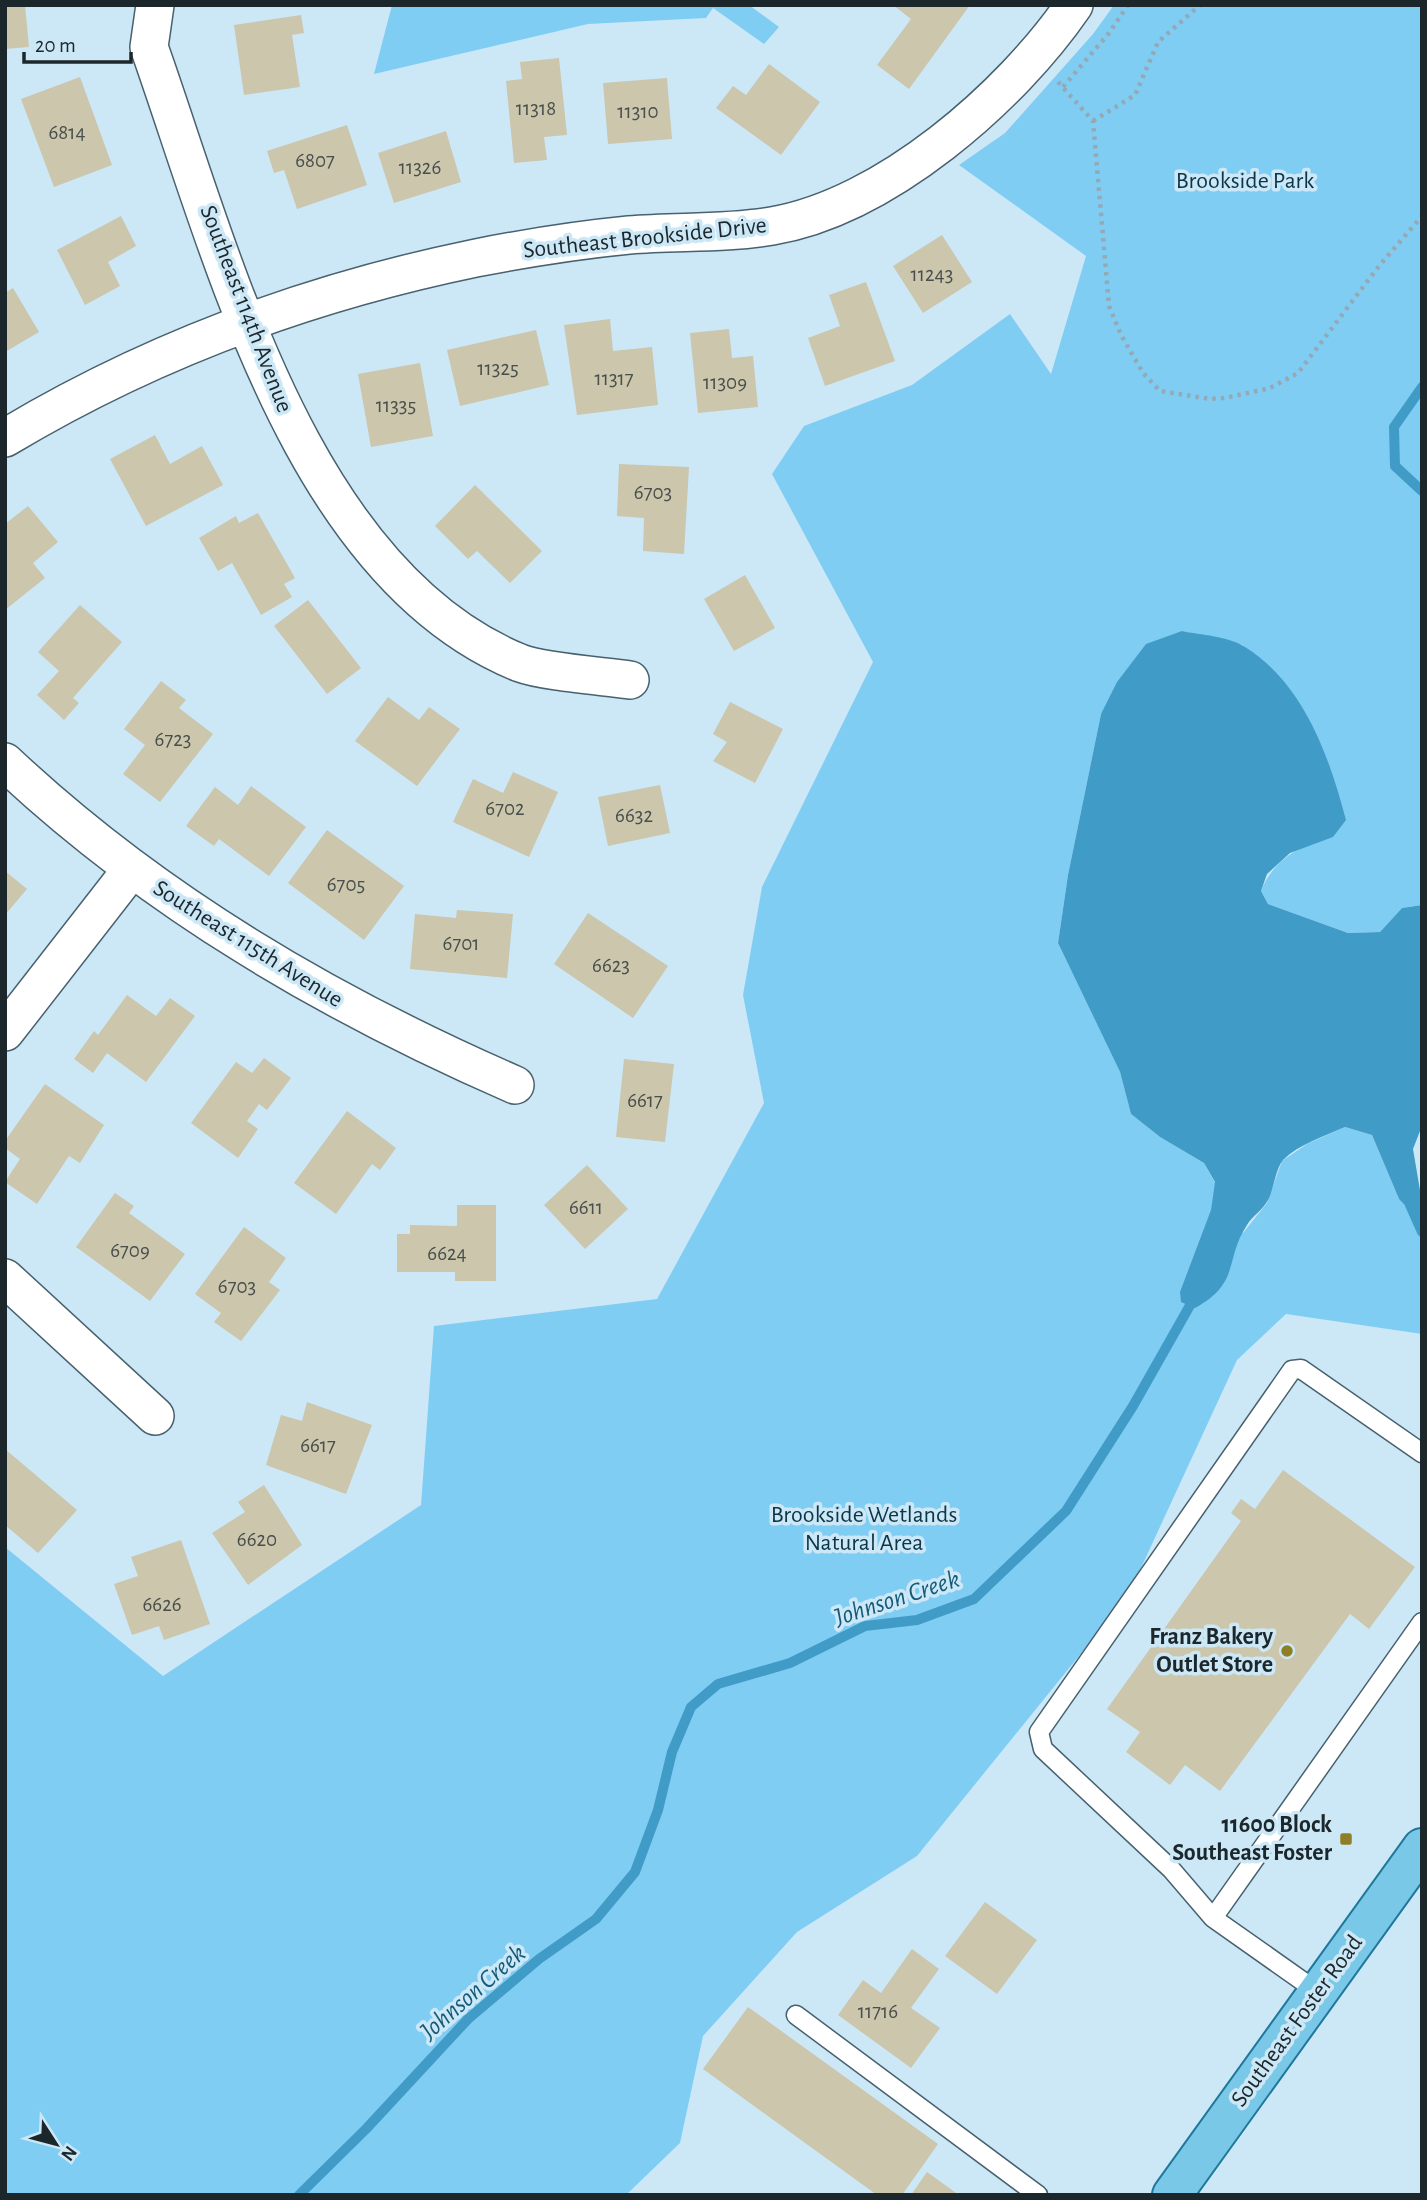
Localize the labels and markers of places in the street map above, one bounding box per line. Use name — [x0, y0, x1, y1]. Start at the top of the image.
place label: Franz Bakery Outlet Store — [1149, 1625, 1273, 1677]
marker: Franz Bakery Outlet Store — [1279, 1643, 1295, 1659]
place label: 11600 Block Southeast Foster — [1172, 1813, 1333, 1865]
marker: 11600 Block Southeast Foster — [1338, 1831, 1354, 1847]

